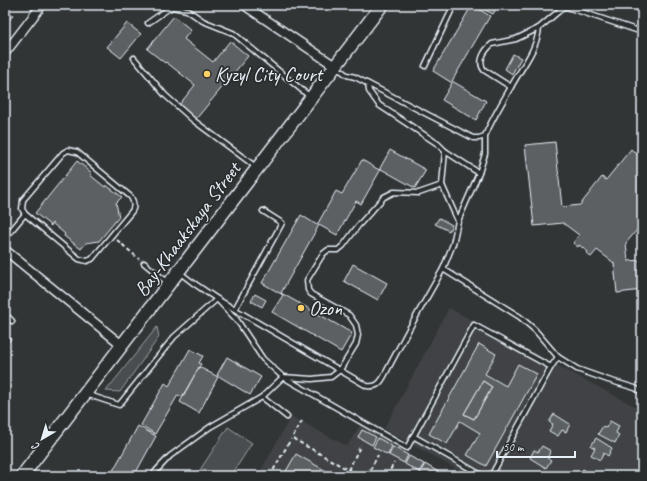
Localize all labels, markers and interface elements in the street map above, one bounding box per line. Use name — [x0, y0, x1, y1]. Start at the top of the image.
place label: Kyzyl City Court — [215, 62, 324, 87]
marker: Kyzyl City Court — [202, 69, 212, 79]
street label: Bay-Khaakskaya Street — [129, 155, 247, 301]
place label: Ozon — [309, 296, 343, 321]
marker: Ozon — [296, 303, 306, 313]
north arrow — [22, 419, 62, 459]
scale bar — [497, 433, 575, 459]
text: С — [28, 439, 42, 454]
text: 50 m — [503, 439, 525, 455]

